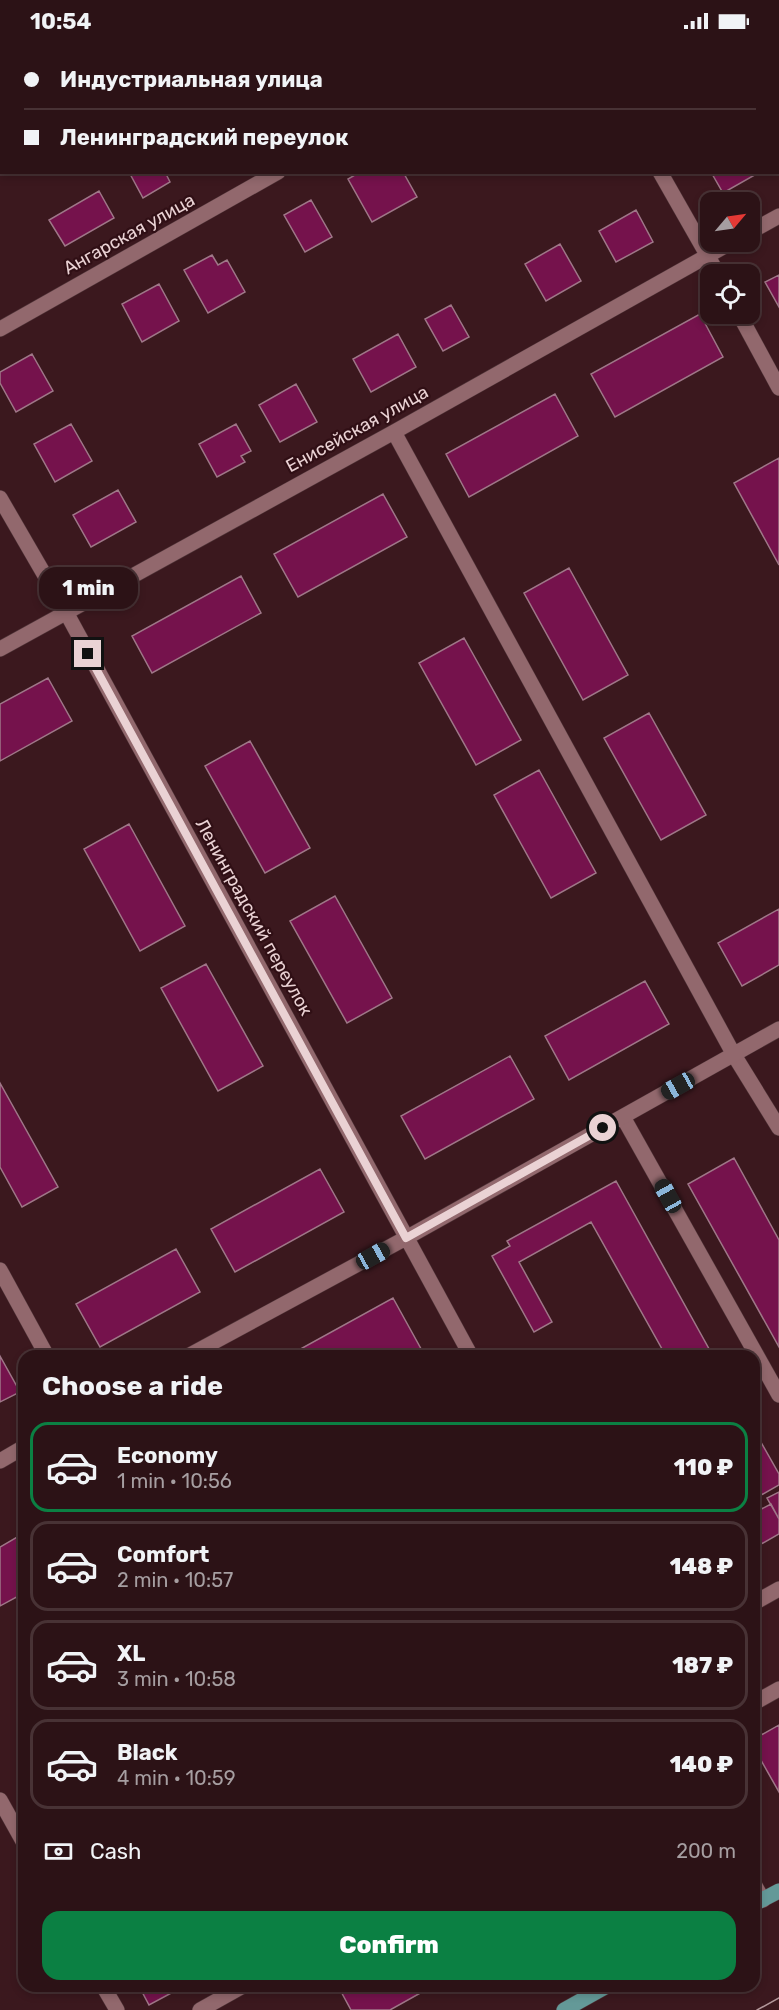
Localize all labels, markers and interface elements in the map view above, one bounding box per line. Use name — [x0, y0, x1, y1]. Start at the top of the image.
text: 10:54 — [30, 8, 92, 35]
text: Индустриальная улица — [60, 66, 323, 93]
text: Ленинградский переулок — [60, 124, 349, 151]
street label: Ангарская улица — [59, 189, 199, 279]
north arrow — [700, 192, 760, 252]
map controls — [700, 192, 760, 324]
button: locate — [700, 264, 760, 324]
street label: Енисейская улица — [282, 381, 432, 477]
callout: 1 min — [38, 567, 138, 609]
text: 1 min — [62, 576, 115, 600]
route end — [74, 640, 101, 667]
street label: Ленинградский переулок — [191, 815, 318, 1020]
car — [658, 1069, 698, 1103]
route start — [589, 1114, 616, 1141]
car — [651, 1176, 685, 1216]
car — [353, 1239, 393, 1273]
text: Choose a ride — [42, 1370, 223, 1402]
icon: car — [45, 1440, 99, 1494]
text: Economy — [117, 1442, 218, 1469]
text: 110 ₽ — [674, 1454, 733, 1481]
text: 1 min · 10:56 — [117, 1469, 232, 1493]
icon: car — [45, 1539, 99, 1593]
text: Comfort — [117, 1541, 209, 1568]
text: 148 ₽ — [670, 1553, 733, 1580]
text: 2 min · 10:57 — [117, 1568, 233, 1592]
icon: car — [45, 1638, 99, 1692]
text: XL — [117, 1640, 145, 1667]
text: 187 ₽ — [672, 1652, 733, 1679]
text: 3 min · 10:58 — [117, 1667, 236, 1691]
icon: car — [45, 1737, 99, 1791]
text: Black — [117, 1739, 178, 1766]
text: 140 ₽ — [670, 1751, 733, 1778]
text: 4 min · 10:59 — [117, 1766, 236, 1790]
icon: cash — [42, 1835, 75, 1868]
text: Cash — [90, 1838, 141, 1865]
text: 200 m — [676, 1839, 736, 1863]
button: Confirm — [42, 1911, 736, 1980]

